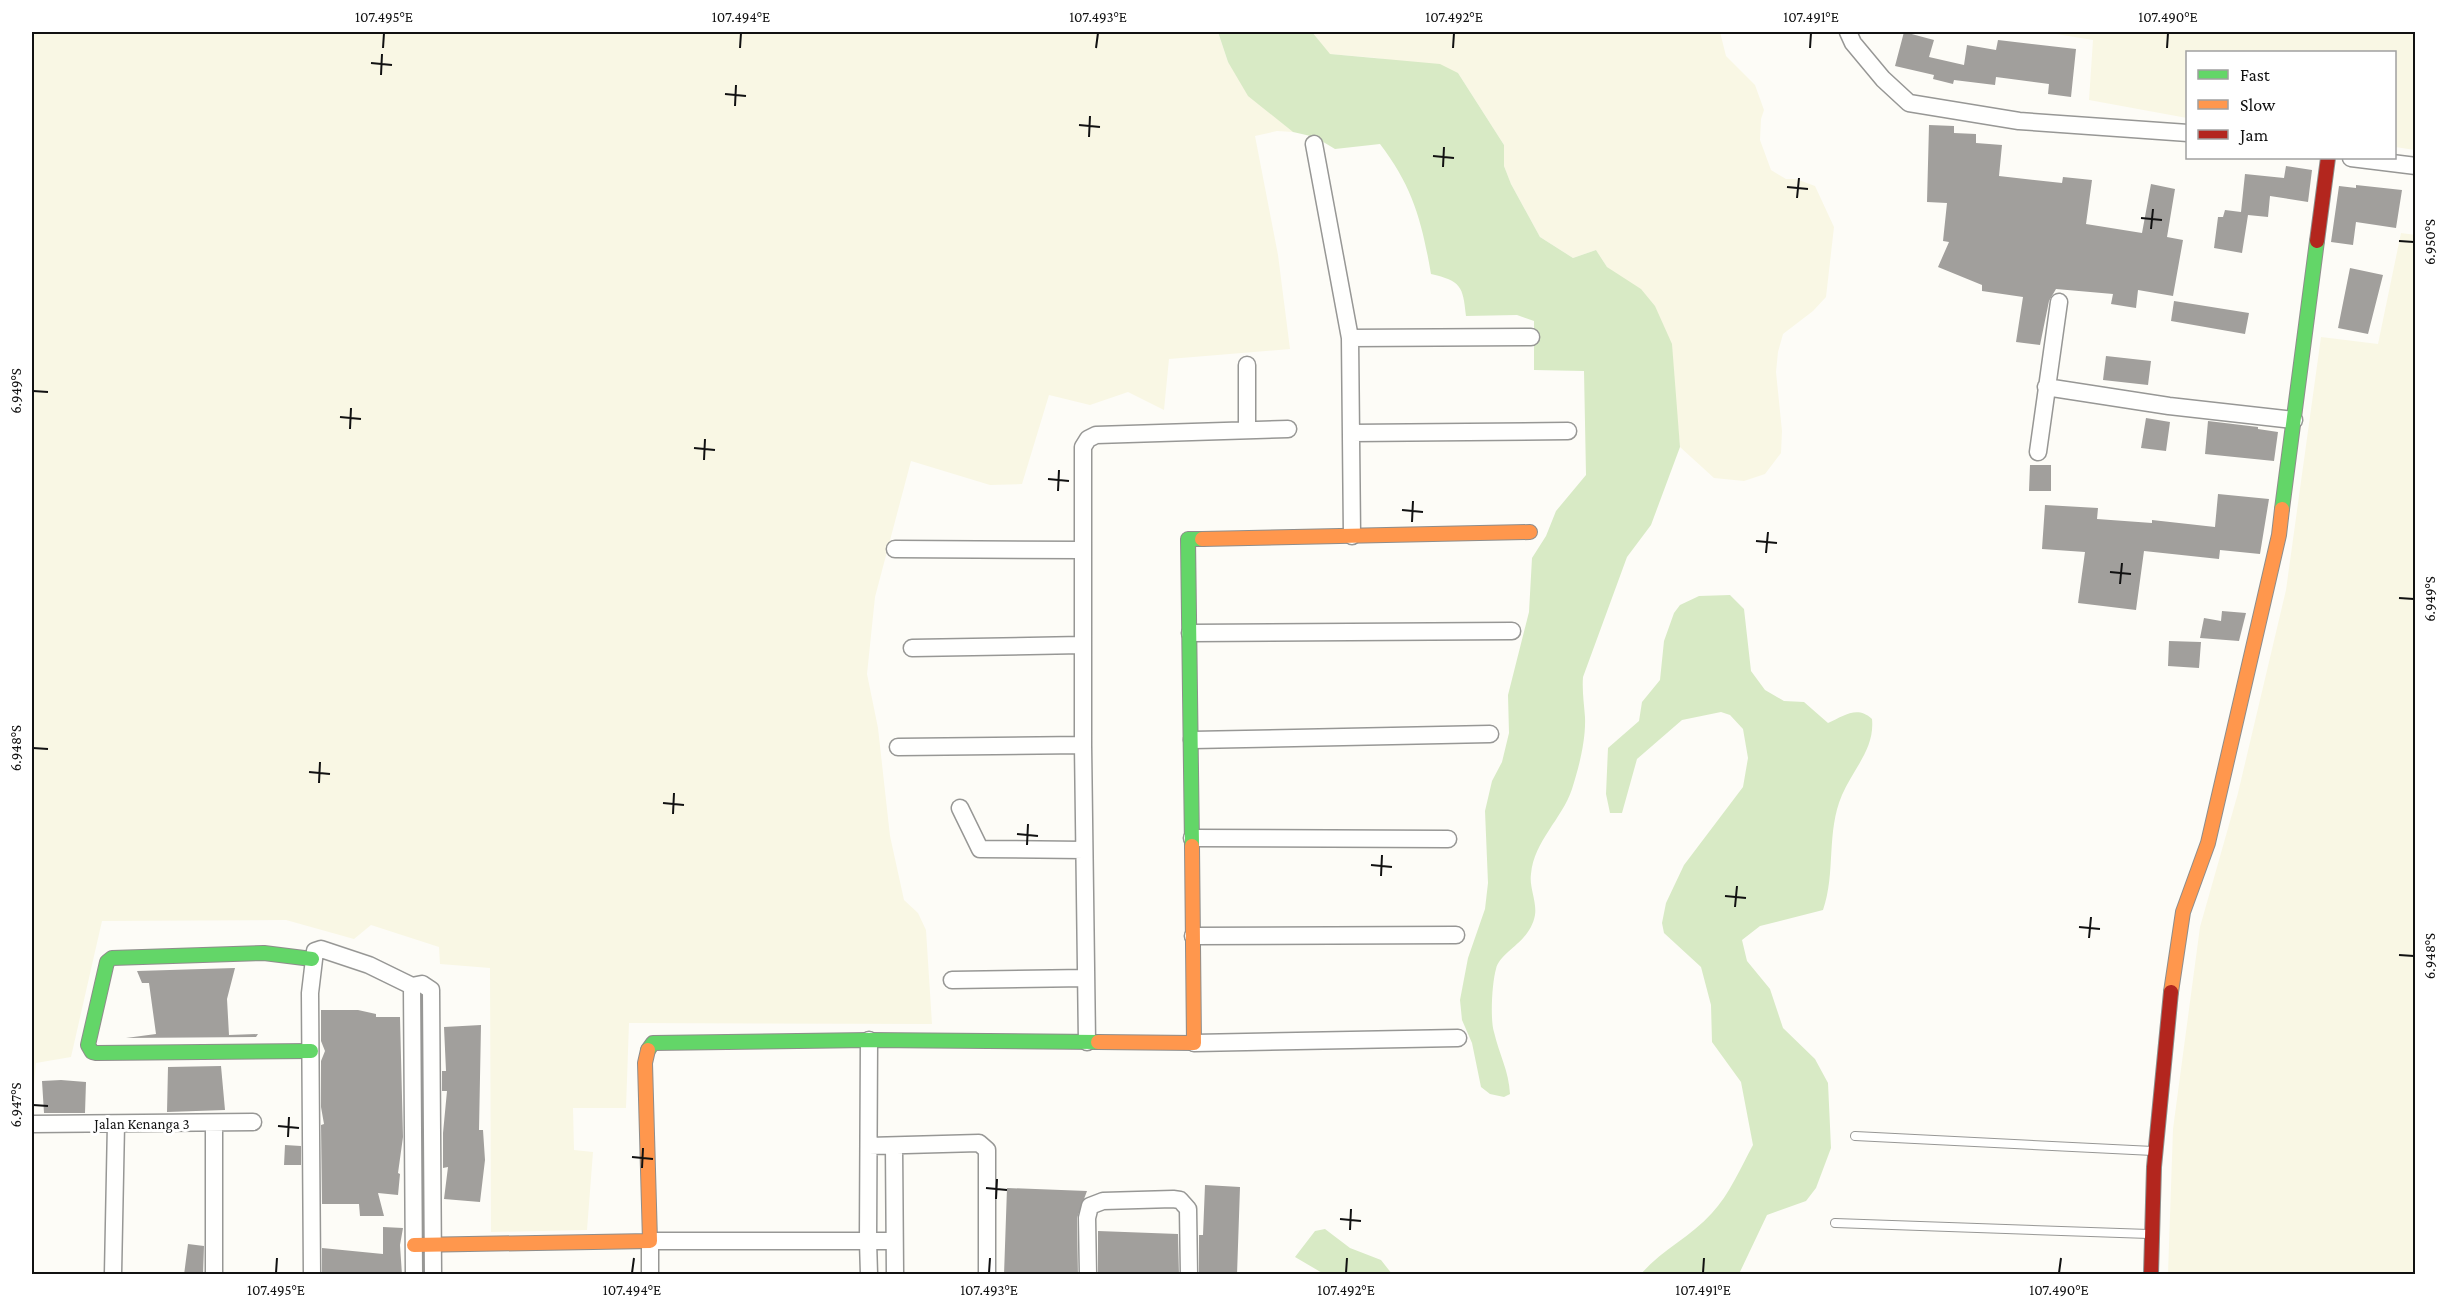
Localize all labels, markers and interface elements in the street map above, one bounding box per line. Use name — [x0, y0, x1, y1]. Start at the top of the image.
text: 107.495°E — [355, 9, 413, 25]
text: 107.494°E — [712, 9, 770, 25]
text: 107.493°E — [1069, 9, 1127, 25]
text: 107.492°E — [1425, 9, 1483, 25]
text: 107.491°E — [1783, 9, 1839, 25]
text: 107.490°E — [2138, 9, 2198, 25]
legend — [2186, 51, 2396, 159]
text: Fast — [2240, 65, 2271, 85]
text: Slow — [2240, 95, 2276, 115]
text: Jam — [2238, 125, 2269, 145]
text: 6.950°S — [2422, 219, 2438, 265]
text: 6.949°S — [8, 368, 24, 414]
text: 6.949°S — [2422, 576, 2438, 622]
text: 6.948°S — [8, 725, 24, 771]
text: 6.948°S — [2422, 933, 2438, 979]
text: 6.947°S — [8, 1083, 24, 1127]
street label: Jalan Kenanga 3 — [92, 1116, 190, 1133]
text: 107.495°E — [247, 1282, 305, 1298]
text: 107.494°E — [603, 1282, 661, 1298]
text: 107.493°E — [960, 1282, 1018, 1298]
text: 107.492°E — [1317, 1282, 1375, 1298]
text: 107.491°E — [1675, 1282, 1731, 1298]
text: 107.490°E — [2029, 1282, 2089, 1298]

